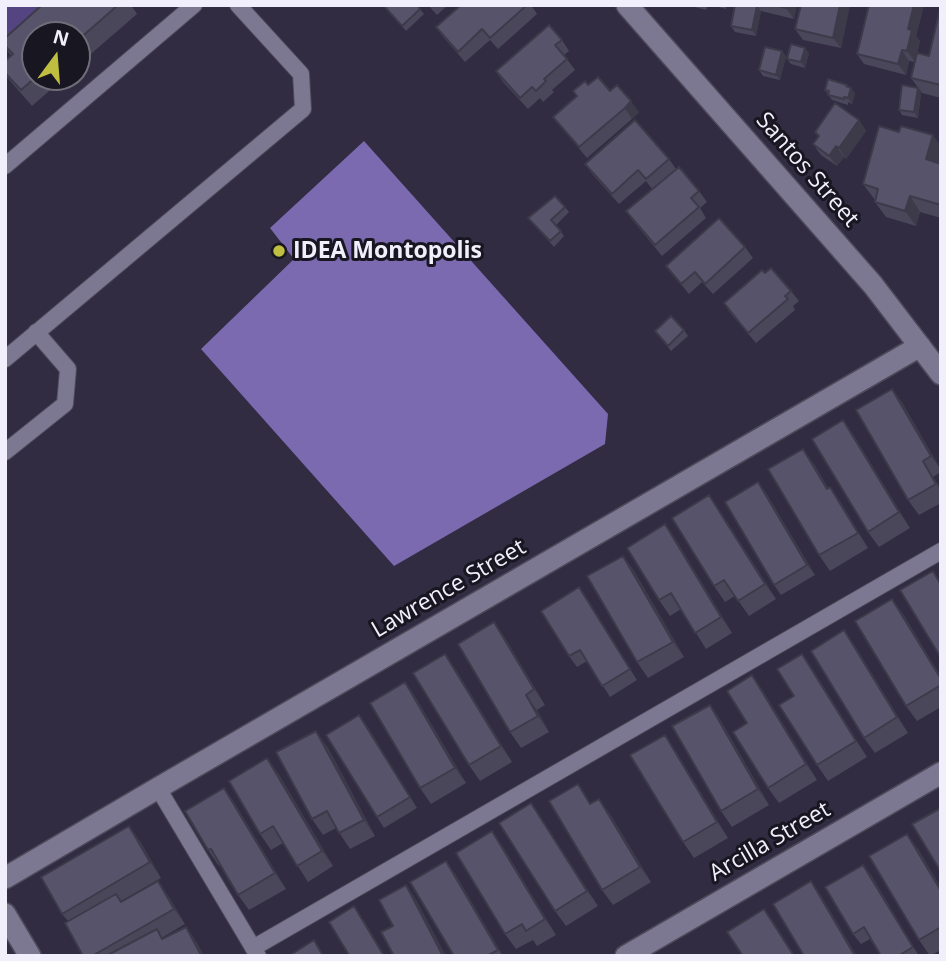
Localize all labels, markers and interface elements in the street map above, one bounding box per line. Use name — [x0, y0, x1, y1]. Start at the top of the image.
north arrow — [21, 21, 91, 91]
text: N — [50, 23, 72, 52]
street label: Santos Street — [750, 107, 864, 233]
place label: IDEA Montopolis — [293, 237, 482, 265]
marker: IDEA Montopolis — [271, 243, 287, 259]
street label: Lawrence Street — [367, 534, 531, 644]
street label: Arcilla Street — [704, 796, 836, 888]

